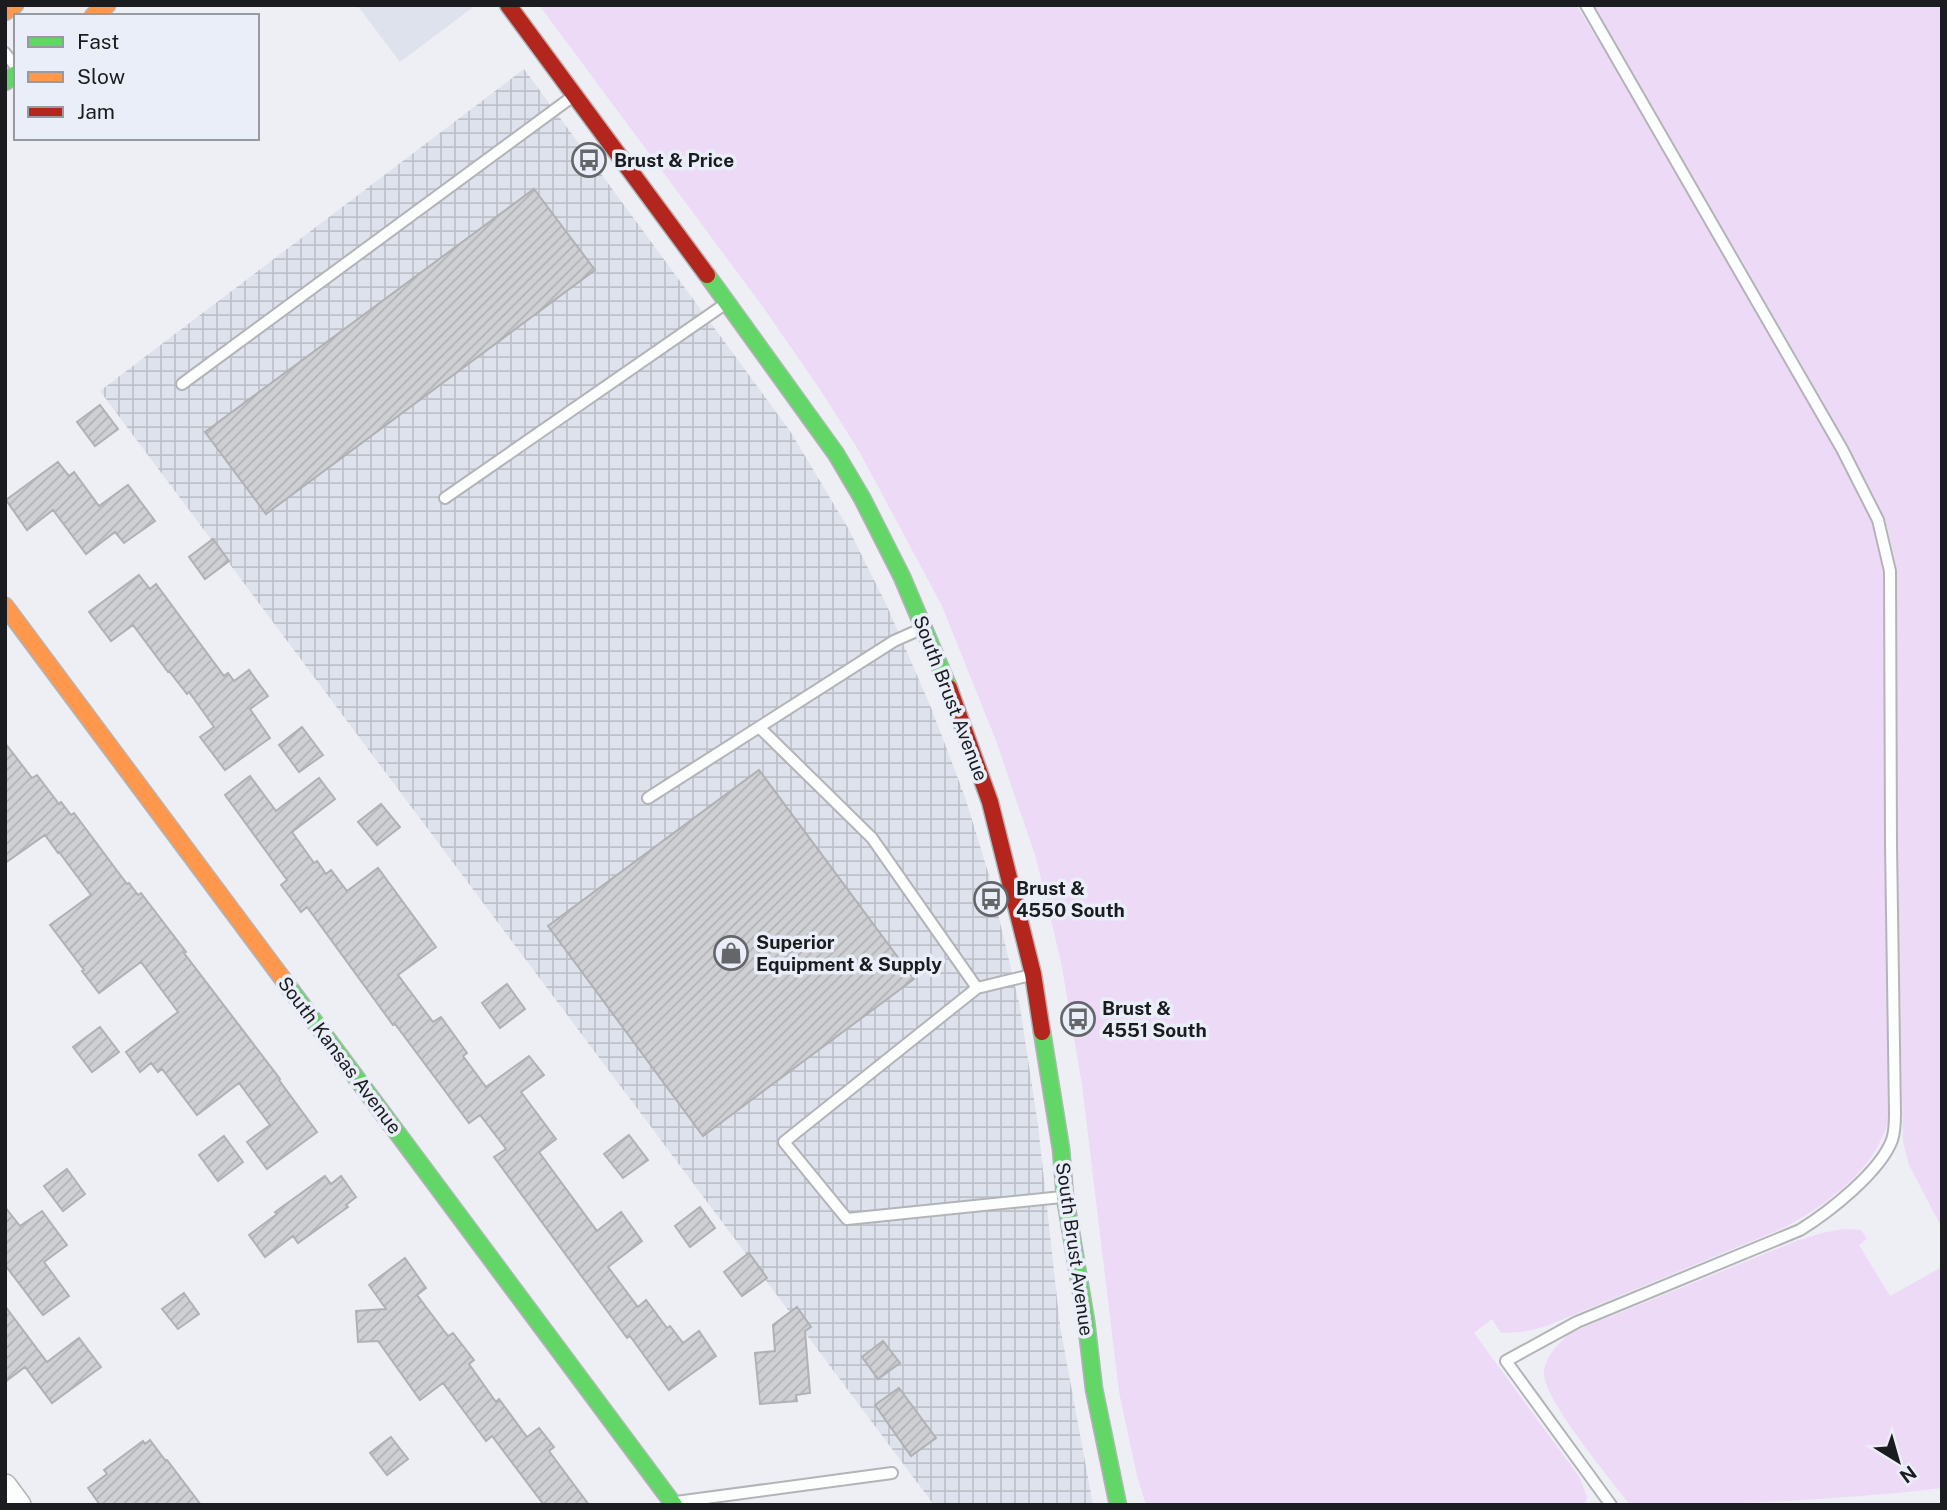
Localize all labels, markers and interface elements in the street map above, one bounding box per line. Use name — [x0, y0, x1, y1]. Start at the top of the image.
legend — [14, 14, 259, 140]
text: Fast — [77, 29, 119, 54]
text: Slow — [77, 64, 125, 89]
text: Jam — [77, 99, 115, 124]
bus stop icon: Brust & Price — [570, 141, 608, 179]
place label: Brust & Price — [614, 149, 734, 171]
street label: South Brust Avenue — [909, 612, 993, 784]
place label: Brust & 4550 South — [1016, 877, 1125, 921]
bus stop icon: Brust & 4550 South — [972, 880, 1010, 918]
place label: Superior Equipment & Supply — [756, 931, 942, 975]
shop icon: Superior Equipment & Supply — [712, 934, 750, 972]
street label: South Kansas Avenue — [274, 972, 406, 1138]
place label: Brust & 4551 South — [1102, 997, 1207, 1041]
bus stop icon: Brust & 4551 South — [1059, 1000, 1097, 1038]
street label: South Brust Avenue — [1052, 1161, 1098, 1337]
north arrow — [1863, 1426, 1933, 1496]
text: N — [1896, 1461, 1921, 1488]

